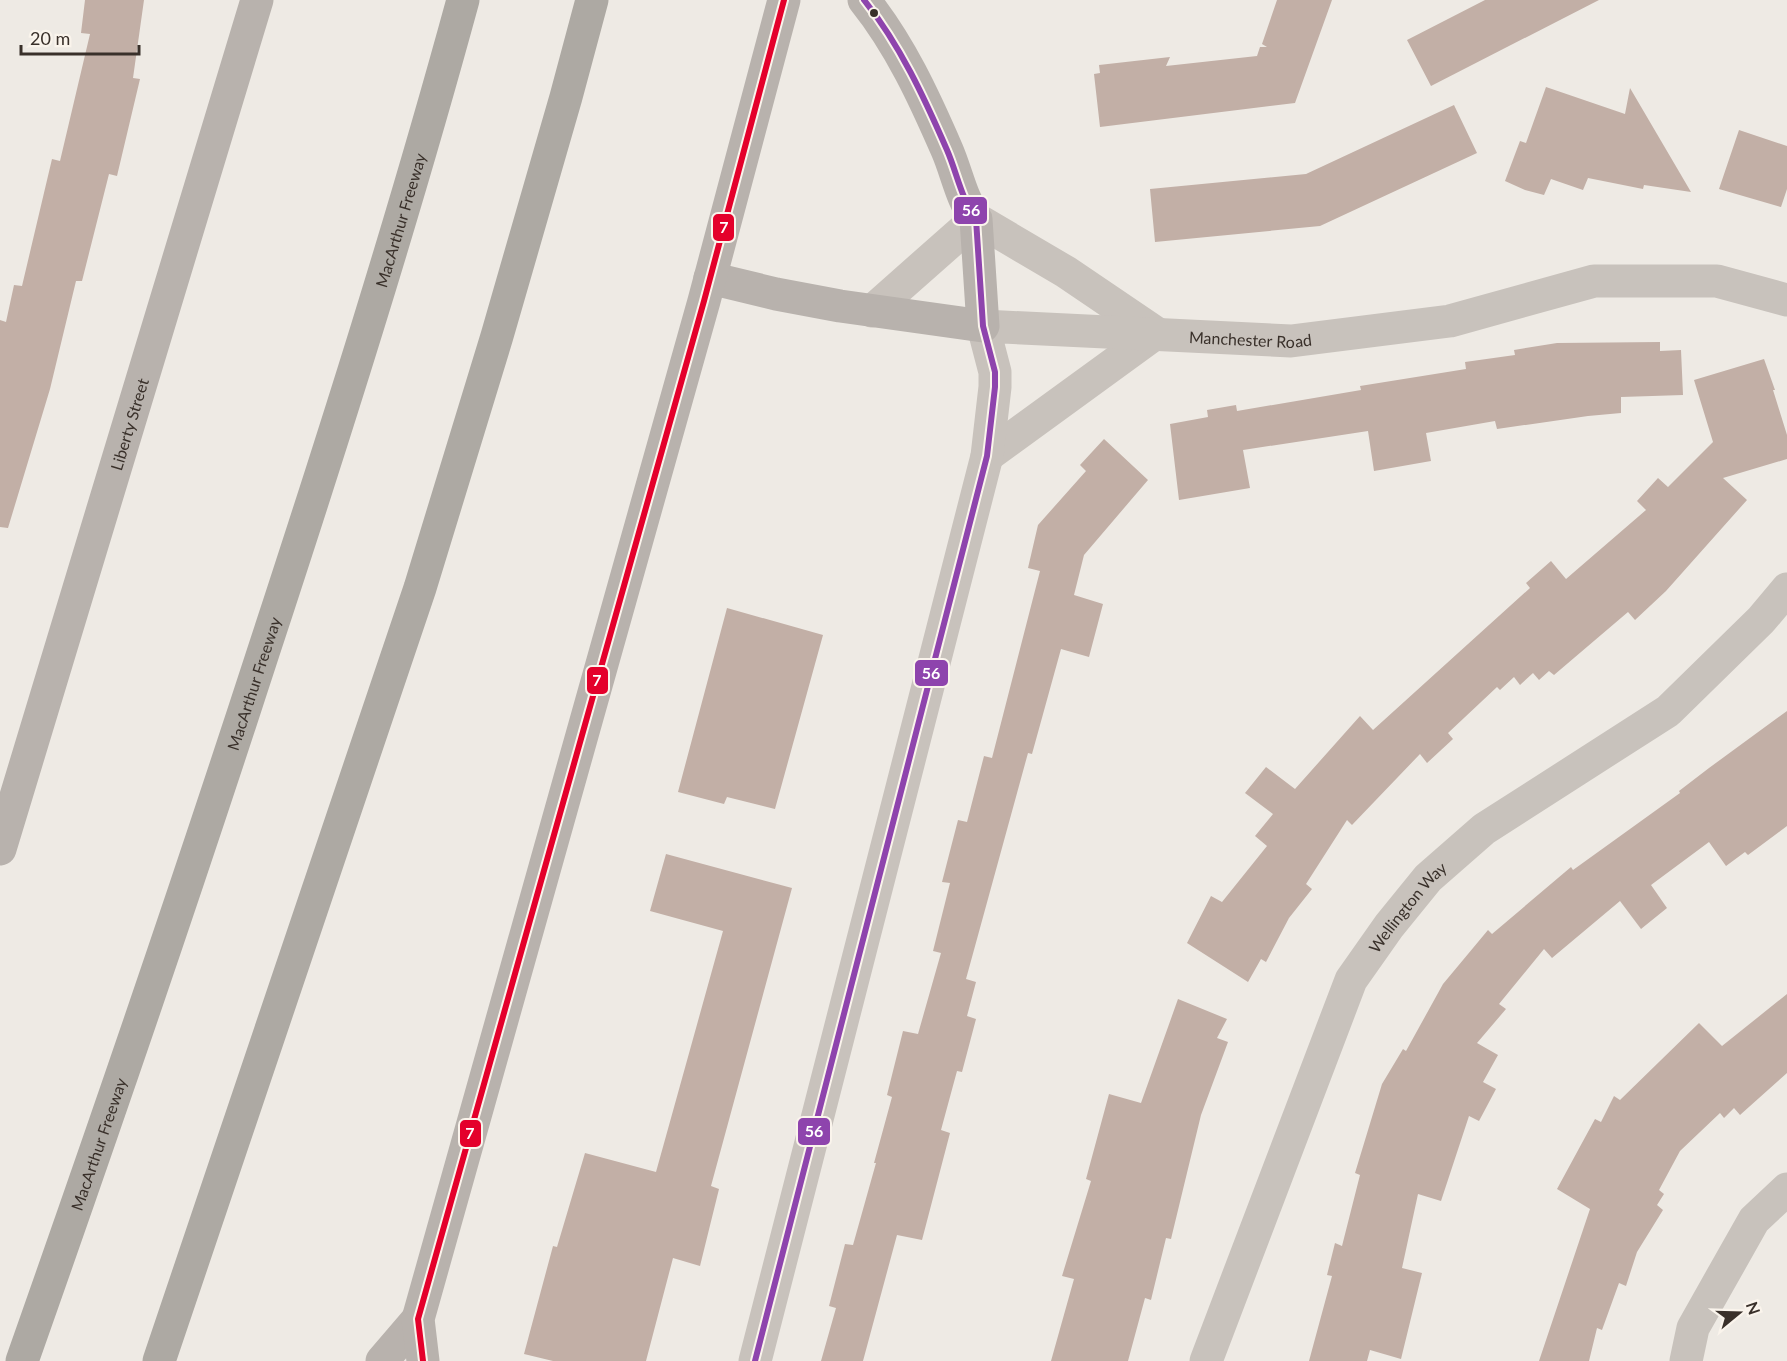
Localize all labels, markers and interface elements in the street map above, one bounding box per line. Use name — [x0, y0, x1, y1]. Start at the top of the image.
unlabelled marker — [868, 7, 880, 19]
scale bar — [21, 18, 140, 56]
text: 20 m — [30, 27, 70, 49]
street label: MacArthur Freeway — [371, 150, 429, 290]
line badge: 56 — [953, 196, 988, 225]
text: 56 — [962, 200, 980, 219]
line badge: 7 — [712, 213, 735, 242]
text: 7 — [719, 217, 729, 236]
street label: Manchester Road — [1189, 327, 1313, 351]
street label: Liberty Street — [106, 375, 152, 472]
street label: MacArthur Freeway — [222, 613, 284, 752]
line badge: 56 — [914, 659, 949, 687]
text: 56 — [922, 663, 940, 682]
line badge: 7 — [586, 666, 609, 695]
text: 7 — [592, 670, 602, 689]
street label: Wellington Way — [1364, 857, 1450, 956]
street label: MacArthur Freeway — [66, 1074, 130, 1213]
line badge: 56 — [797, 1117, 831, 1146]
line badge: 7 — [459, 1119, 482, 1148]
text: 56 — [805, 1121, 823, 1140]
text: 7 — [465, 1123, 475, 1142]
north arrow — [1709, 1283, 1769, 1343]
text: N — [1743, 1299, 1765, 1317]

